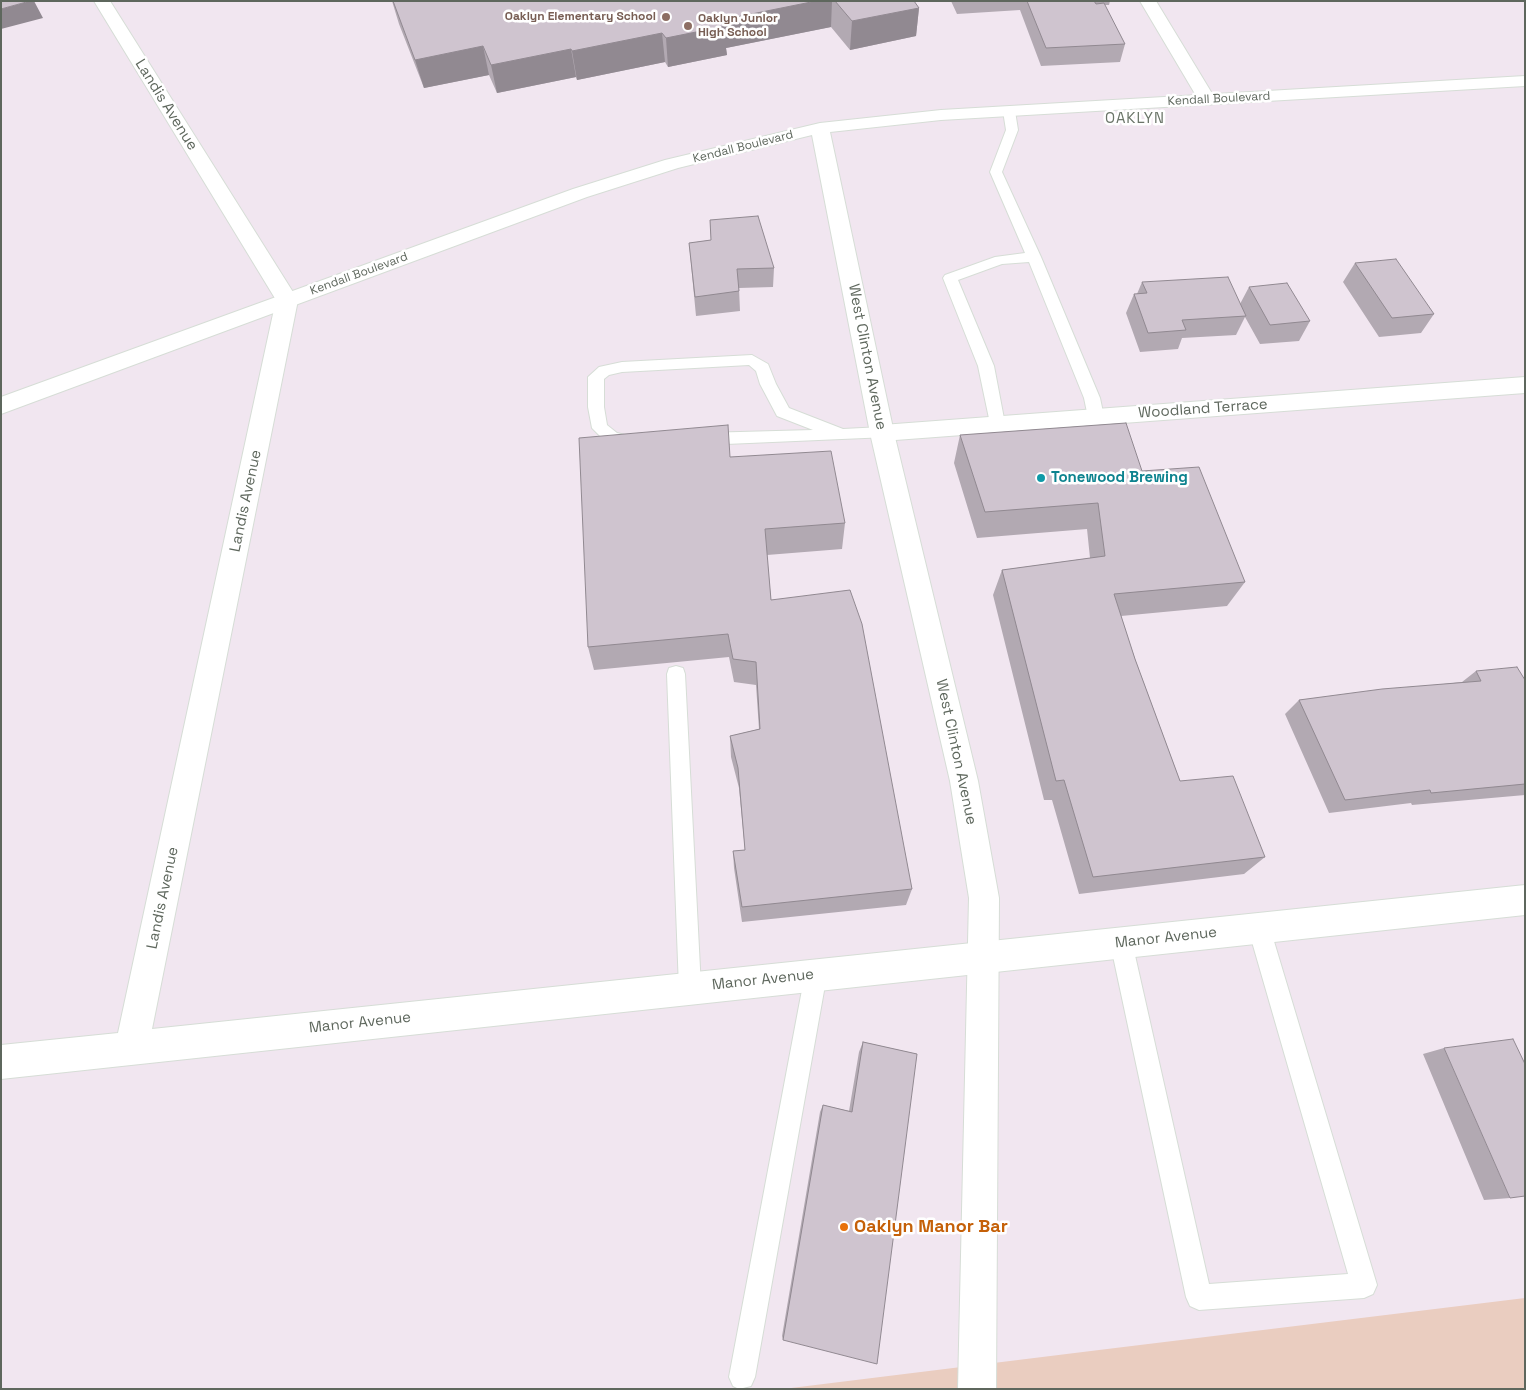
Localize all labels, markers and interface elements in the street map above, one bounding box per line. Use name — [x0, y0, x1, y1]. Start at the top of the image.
place label: Oaklyn Elementary School — [505, 10, 656, 24]
marker: Oaklyn Elementary School — [660, 11, 672, 23]
place label: Oaklyn Junior High School — [698, 12, 778, 40]
marker: Oaklyn Junior High School — [682, 20, 694, 32]
street label: Landis Avenue — [131, 56, 201, 154]
street label: Kendall Boulevard — [1167, 89, 1271, 109]
district label: OAKLYN — [1104, 110, 1166, 128]
street label: Kendall Boulevard — [691, 128, 795, 166]
street label: Kendall Boulevard — [308, 250, 410, 298]
street label: West Clinton Avenue — [844, 283, 890, 431]
street label: Woodland Terrace — [1138, 395, 1268, 423]
street label: Landis Avenue — [226, 448, 266, 554]
place label: Tonewood Brewing — [1051, 469, 1188, 487]
marker: Tonewood Brewing — [1035, 472, 1047, 484]
street label: West Clinton Avenue — [932, 678, 980, 826]
street label: Landis Avenue — [143, 845, 183, 951]
street label: Manor Avenue — [1114, 924, 1218, 952]
street label: Manor Avenue — [711, 966, 815, 994]
street label: Manor Avenue — [308, 1009, 412, 1037]
place label: Oaklyn Manor Bar — [854, 1216, 1008, 1238]
marker: Oaklyn Manor Bar — [838, 1221, 850, 1233]

